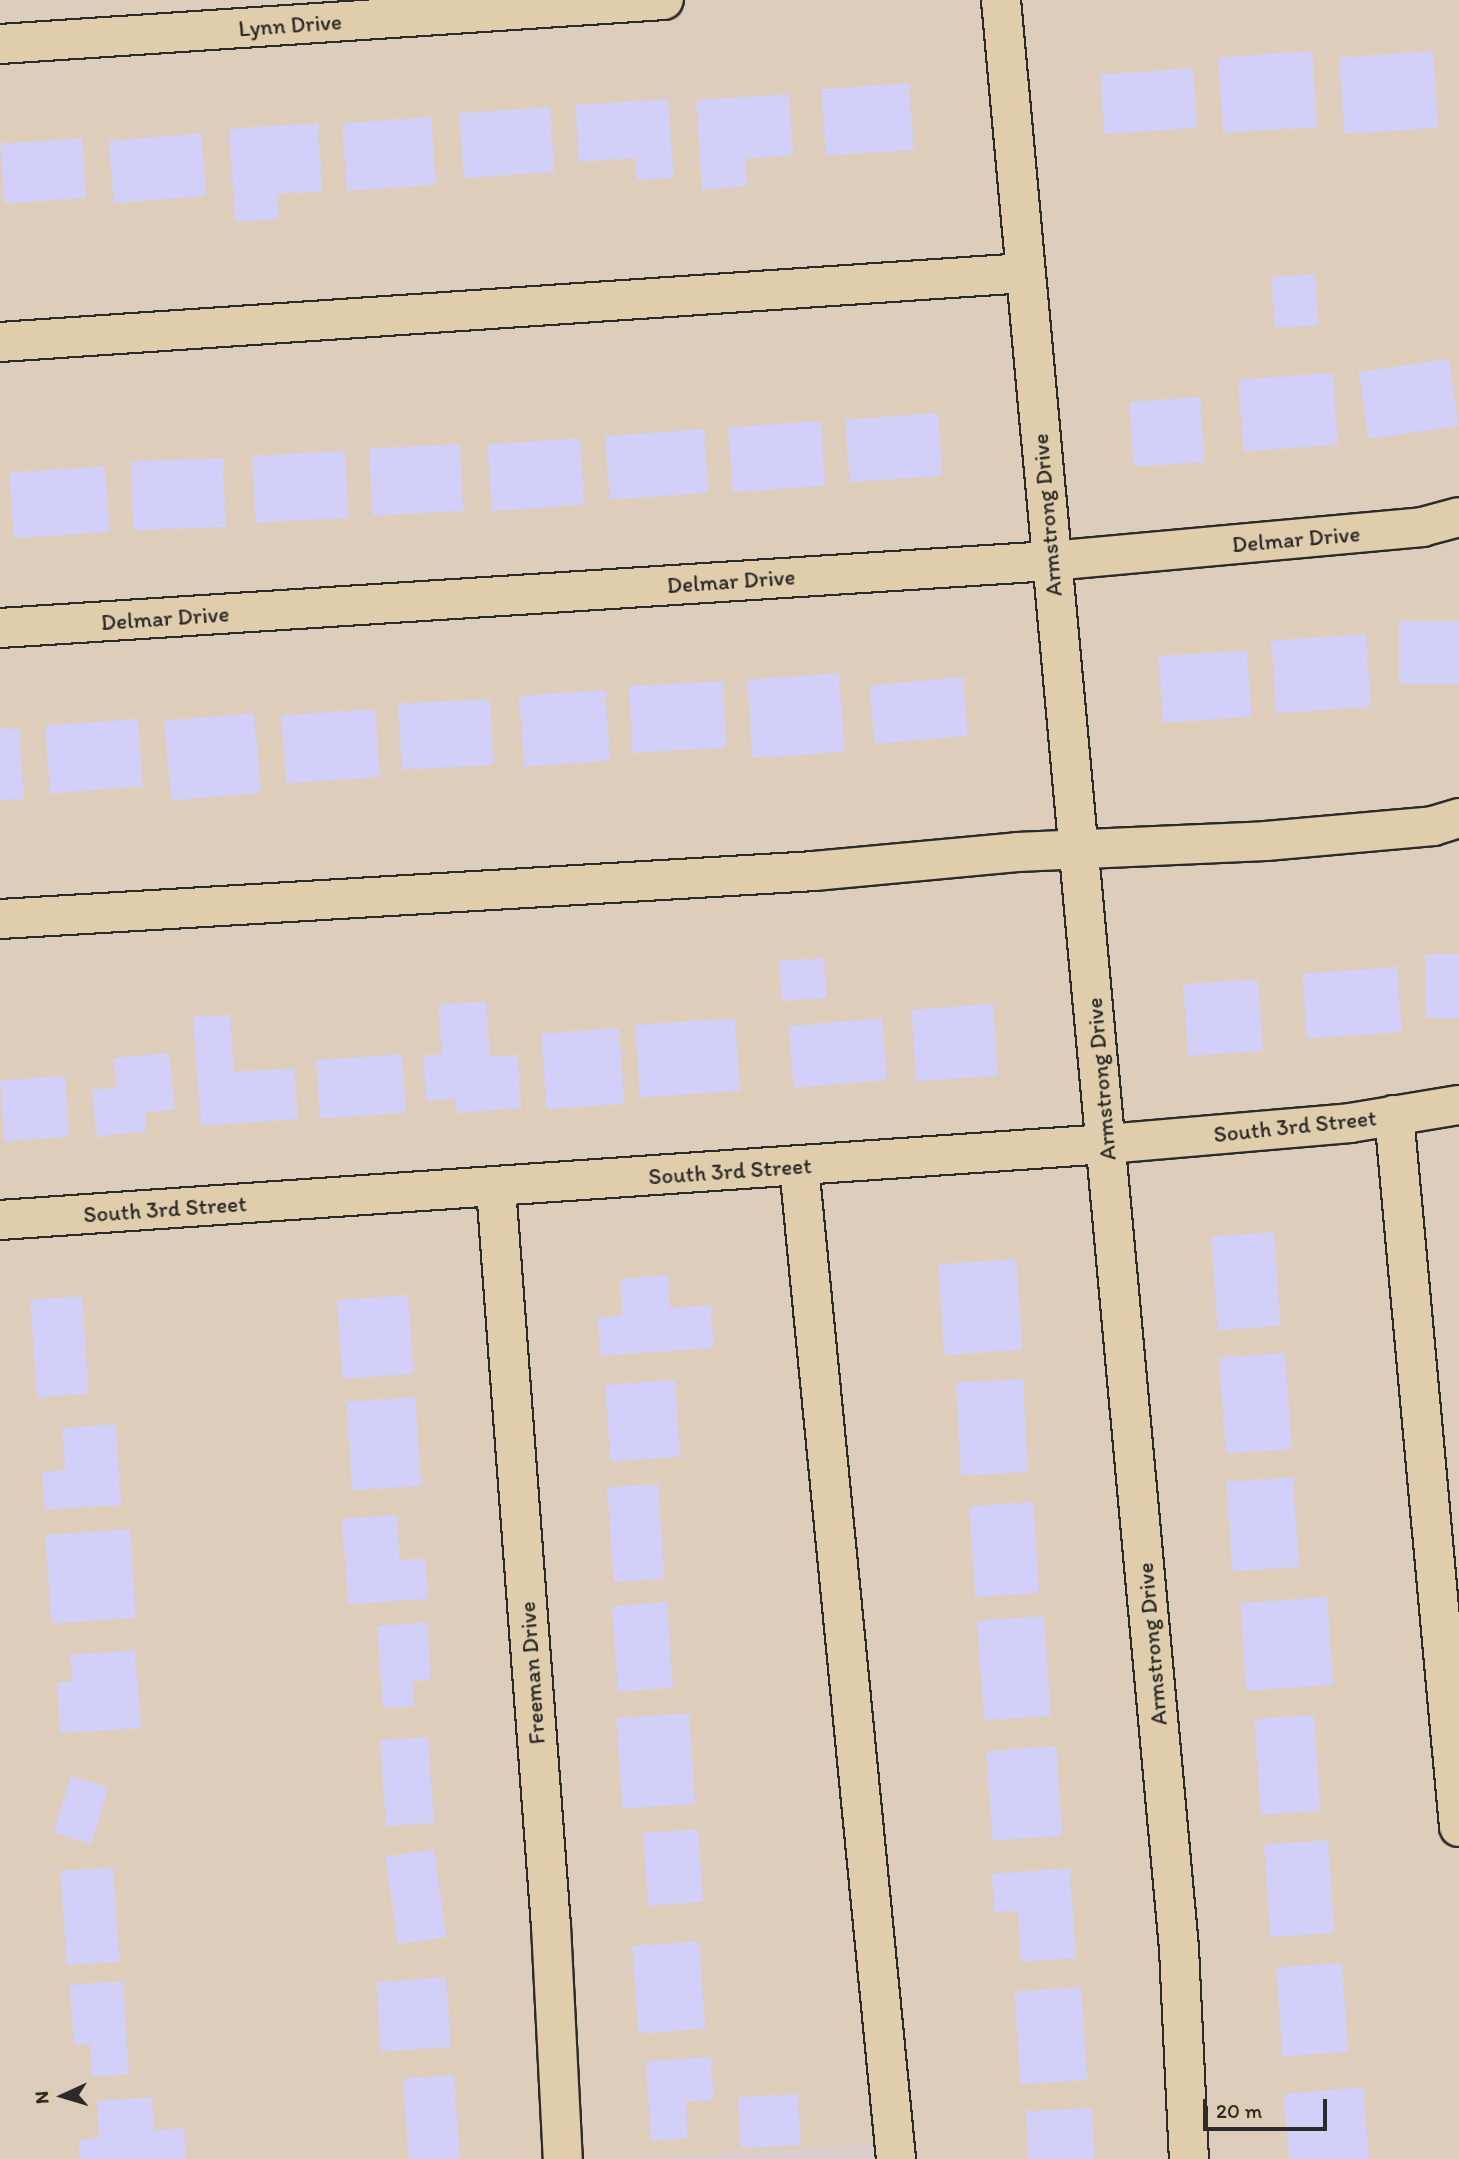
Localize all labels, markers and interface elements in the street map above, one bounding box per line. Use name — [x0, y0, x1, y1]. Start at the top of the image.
street label: Lynn Drive — [237, 8, 343, 42]
street label: Armstrong Drive — [1026, 432, 1068, 598]
street label: Delmar Drive — [1231, 520, 1361, 558]
street label: Delmar Drive — [666, 563, 796, 599]
street label: Delmar Drive — [100, 600, 230, 636]
street label: Armstrong Drive — [1080, 996, 1122, 1162]
street label: South 3rd Street — [1213, 1104, 1377, 1148]
street label: South 3rd Street — [648, 1152, 812, 1190]
street label: South 3rd Street — [83, 1190, 247, 1228]
street label: Armstrong Drive — [1131, 1561, 1173, 1727]
street label: Freeman Drive — [513, 1601, 551, 1745]
north arrow — [28, 2061, 98, 2131]
scale bar — [1207, 2086, 1331, 2130]
text: N — [30, 2090, 53, 2105]
text: 20 m — [1216, 2098, 1262, 2123]

